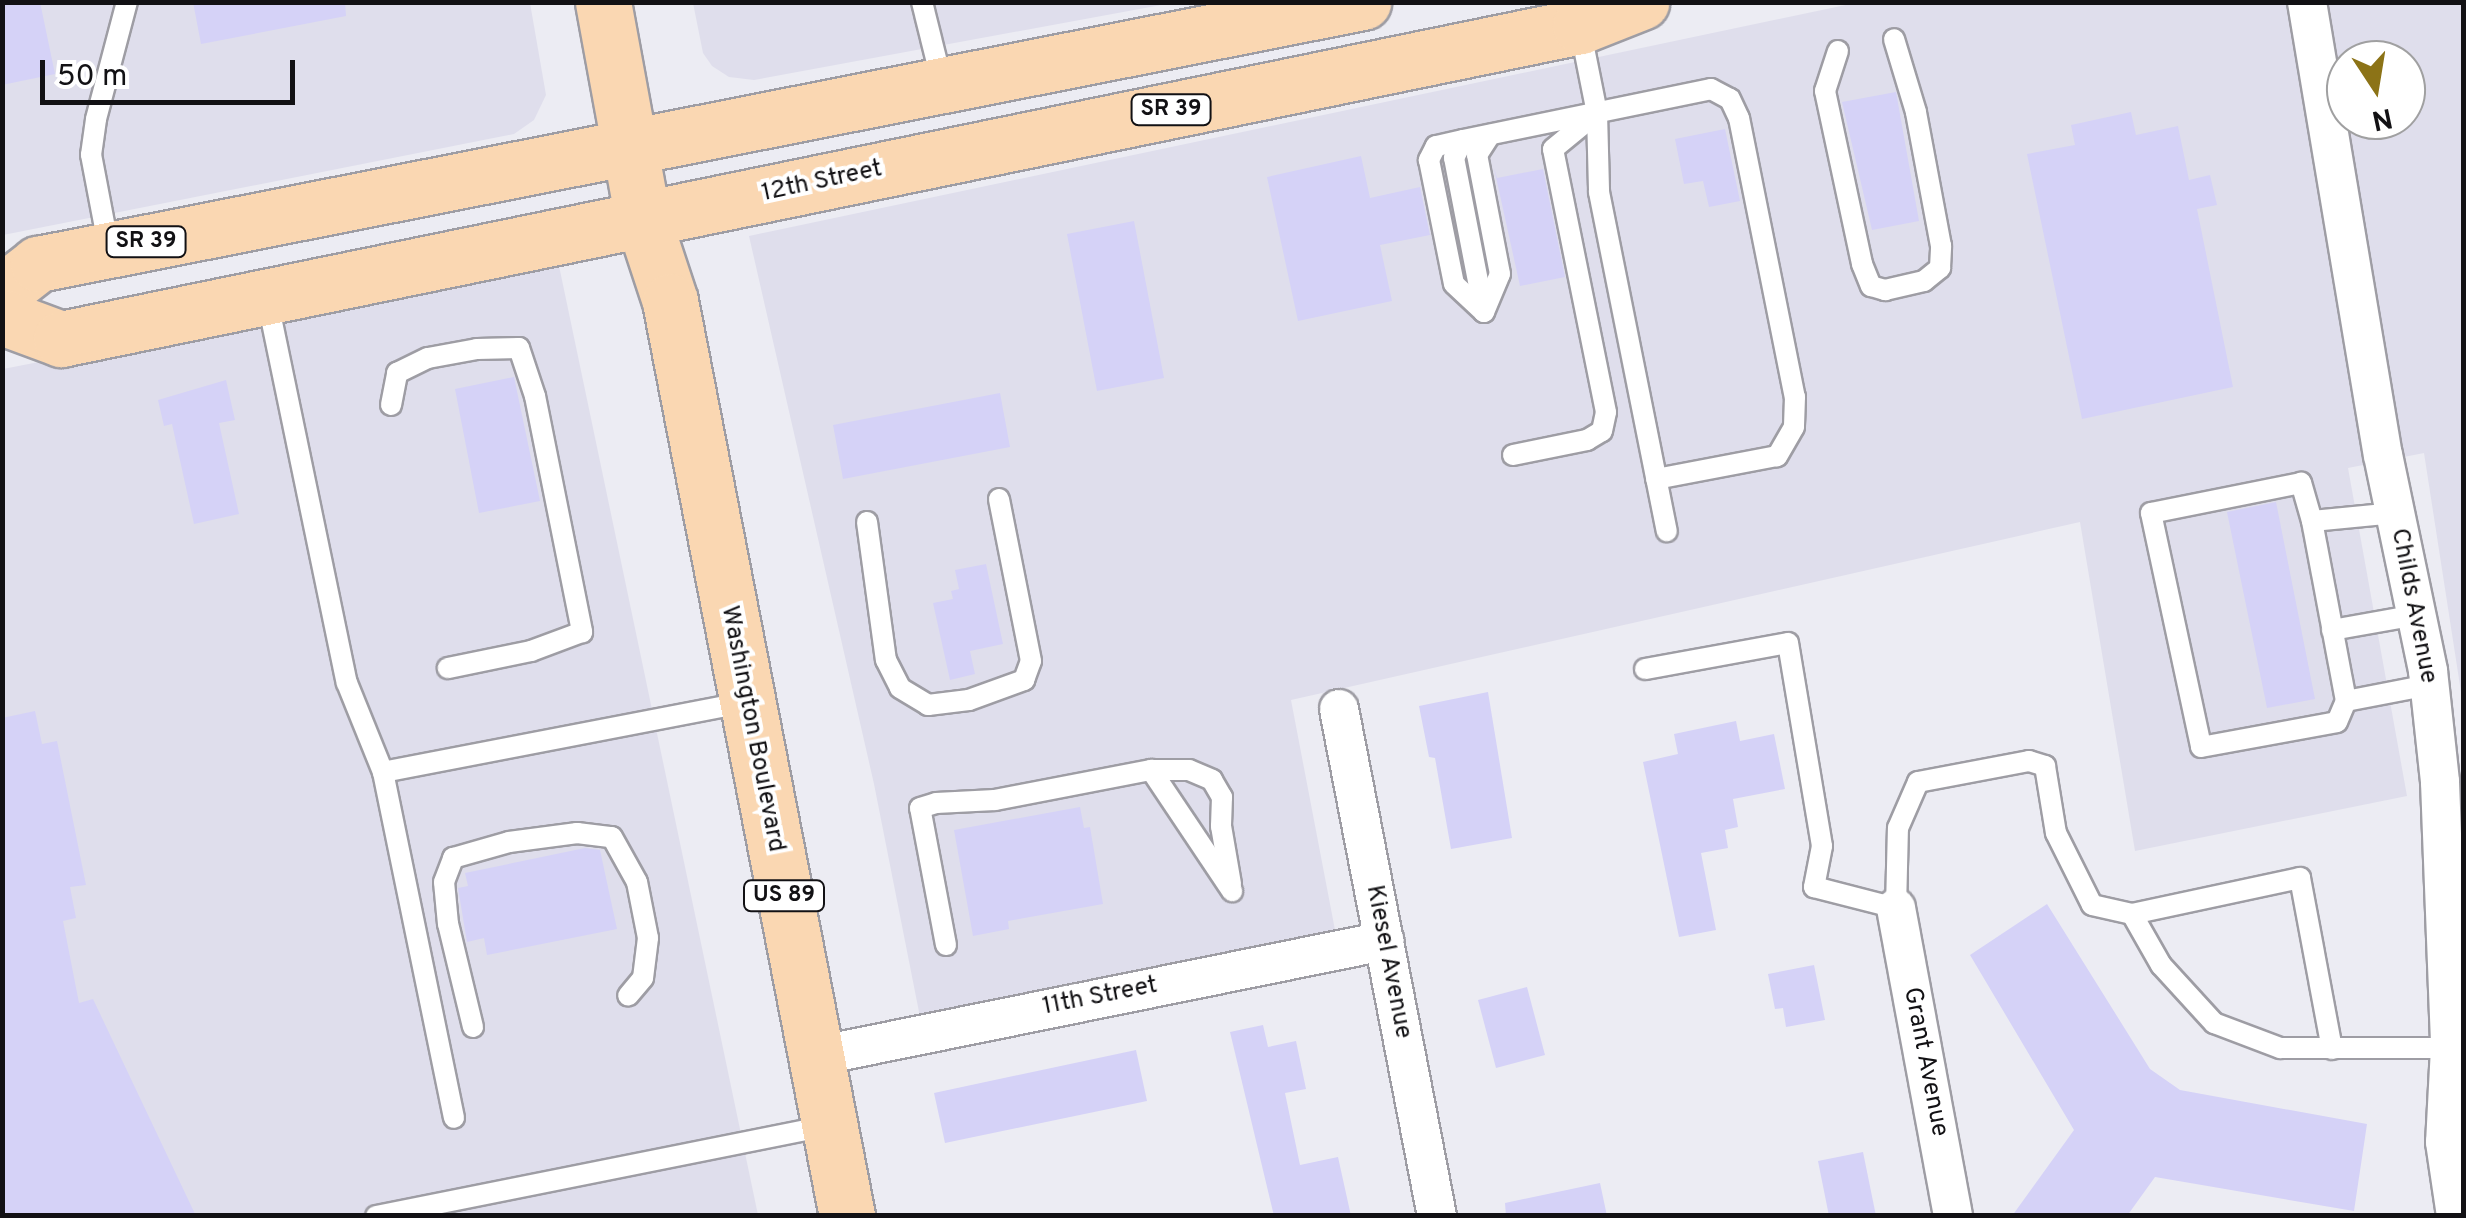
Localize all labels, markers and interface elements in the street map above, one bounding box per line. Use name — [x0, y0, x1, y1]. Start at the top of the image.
scale bar — [45, 40, 300, 102]
north arrow — [2326, 40, 2426, 140]
text: 50 m — [57, 59, 127, 96]
road number: SR 39 — [1128, 93, 1214, 127]
text: N — [2368, 98, 2395, 137]
street label: 12th Street — [759, 155, 885, 209]
road number: SR 39 — [104, 225, 188, 259]
street label: Childs Avenue — [2383, 525, 2443, 687]
street label: Washington Boulevard — [713, 603, 791, 855]
road number: US 89 — [742, 879, 826, 913]
street label: Kiesel Avenue — [1358, 882, 1418, 1042]
street label: 11th Street — [1040, 971, 1160, 1023]
street label: Grant Avenue — [1896, 984, 1954, 1140]

